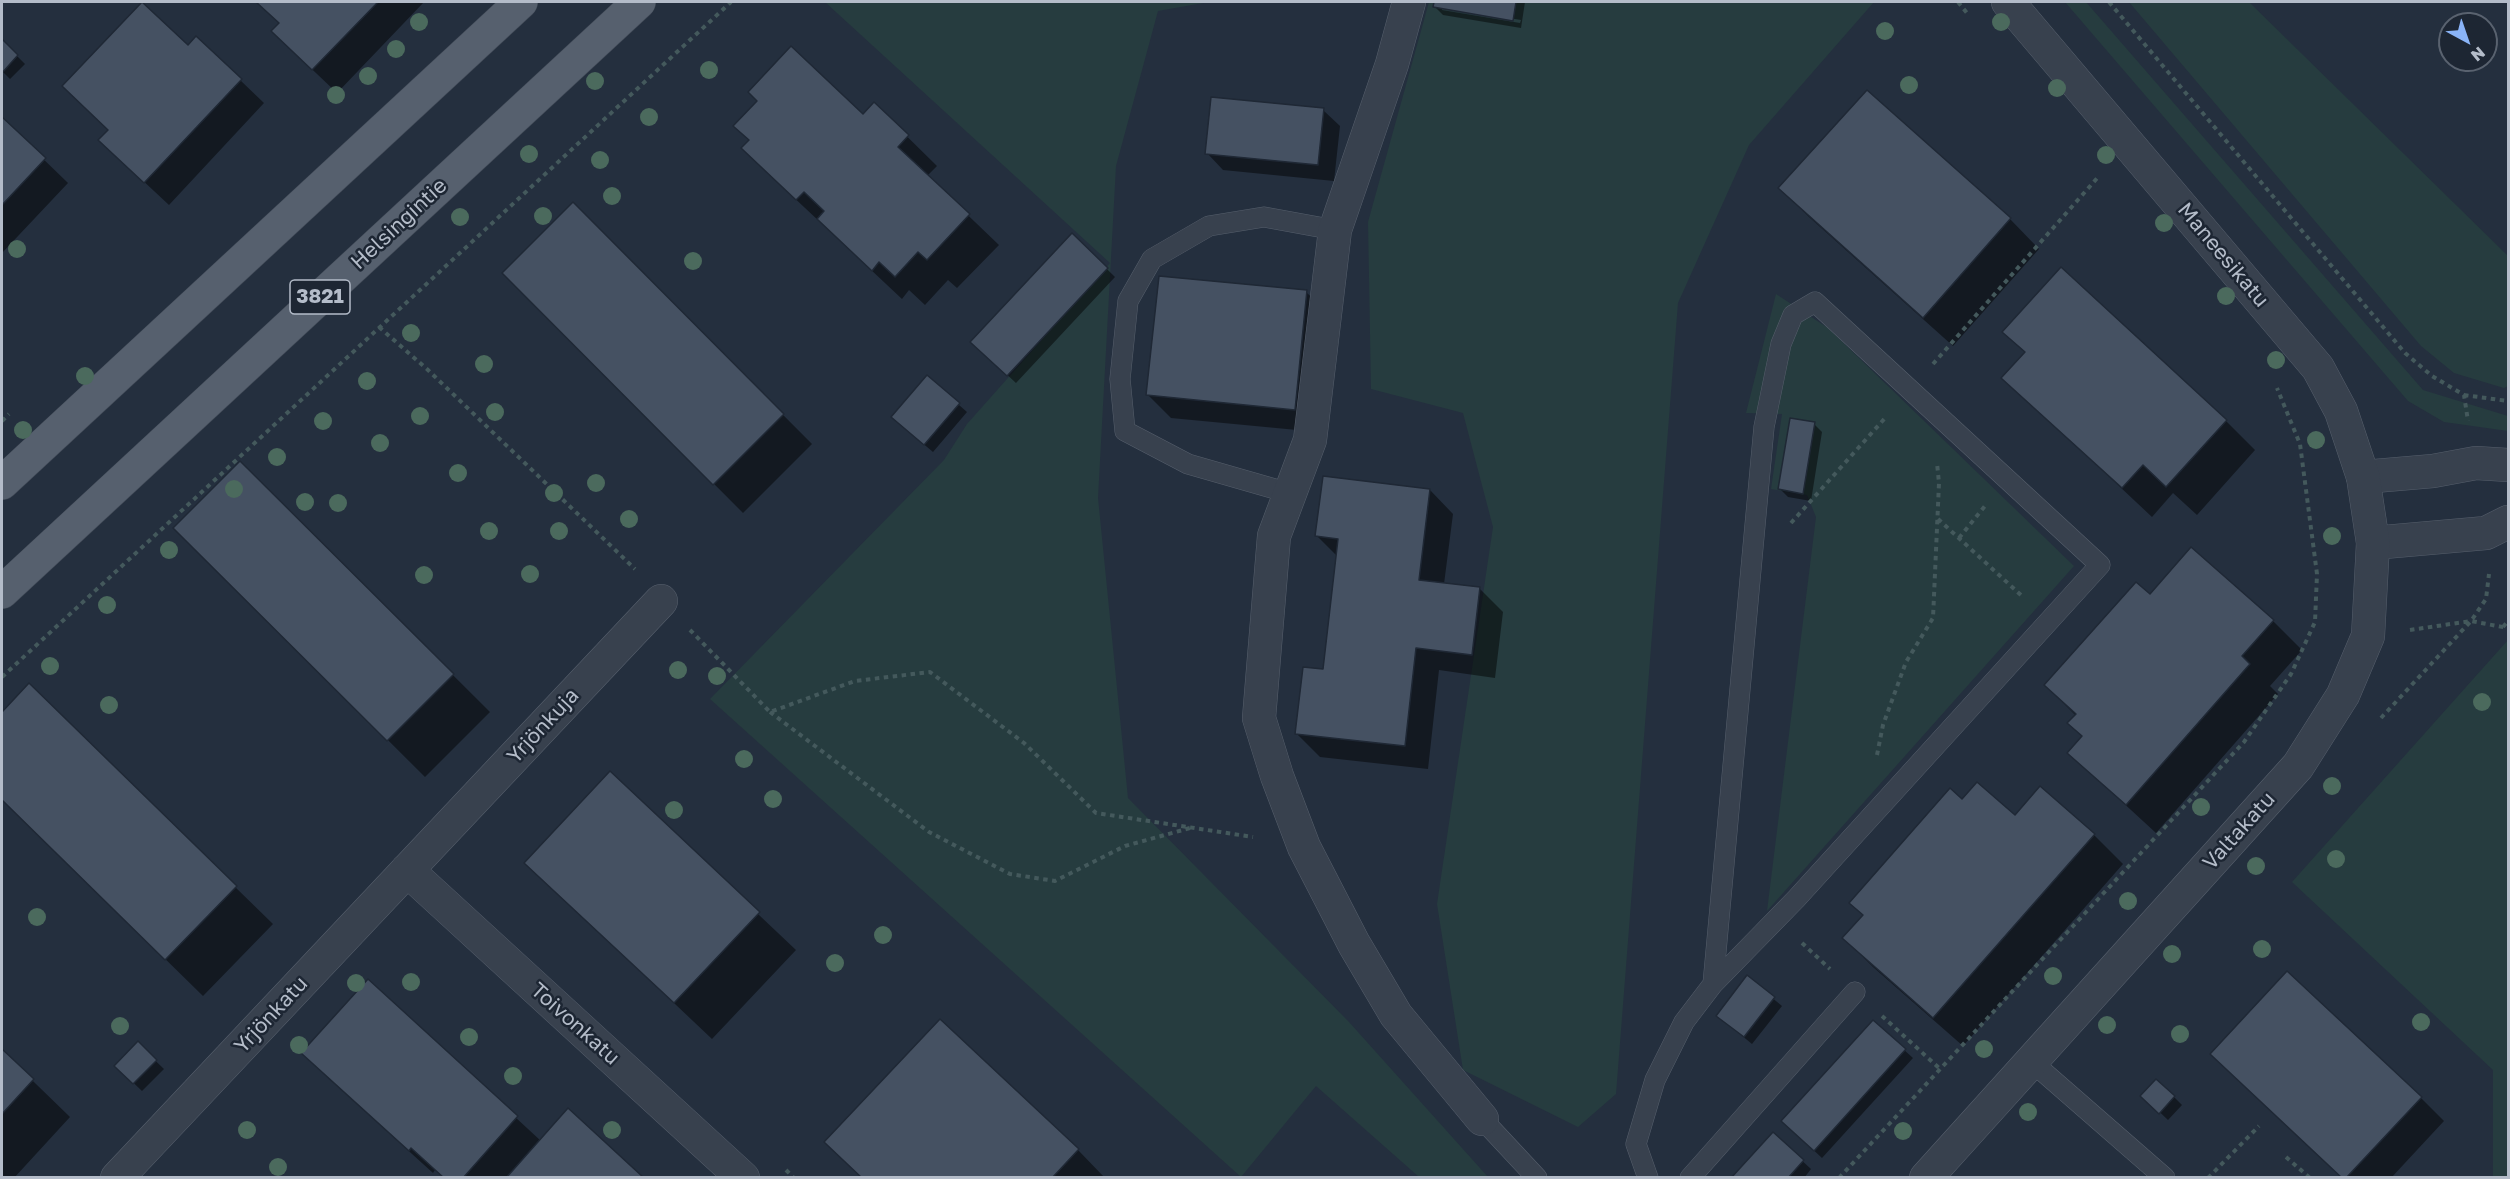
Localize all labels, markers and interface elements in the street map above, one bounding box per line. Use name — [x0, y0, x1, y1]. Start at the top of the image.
north arrow — [2438, 12, 2498, 72]
text: N — [2467, 43, 2489, 66]
street label: Helsingintie — [346, 173, 452, 275]
street label: Maneesikatu — [2172, 198, 2274, 312]
road number: 3821 — [290, 280, 350, 314]
street label: Yrjönkuja — [502, 683, 584, 769]
street label: Valtakatu — [2198, 787, 2280, 875]
street label: Yrjönkatu — [229, 971, 313, 1059]
street label: Toivonkatu — [525, 978, 625, 1070]

